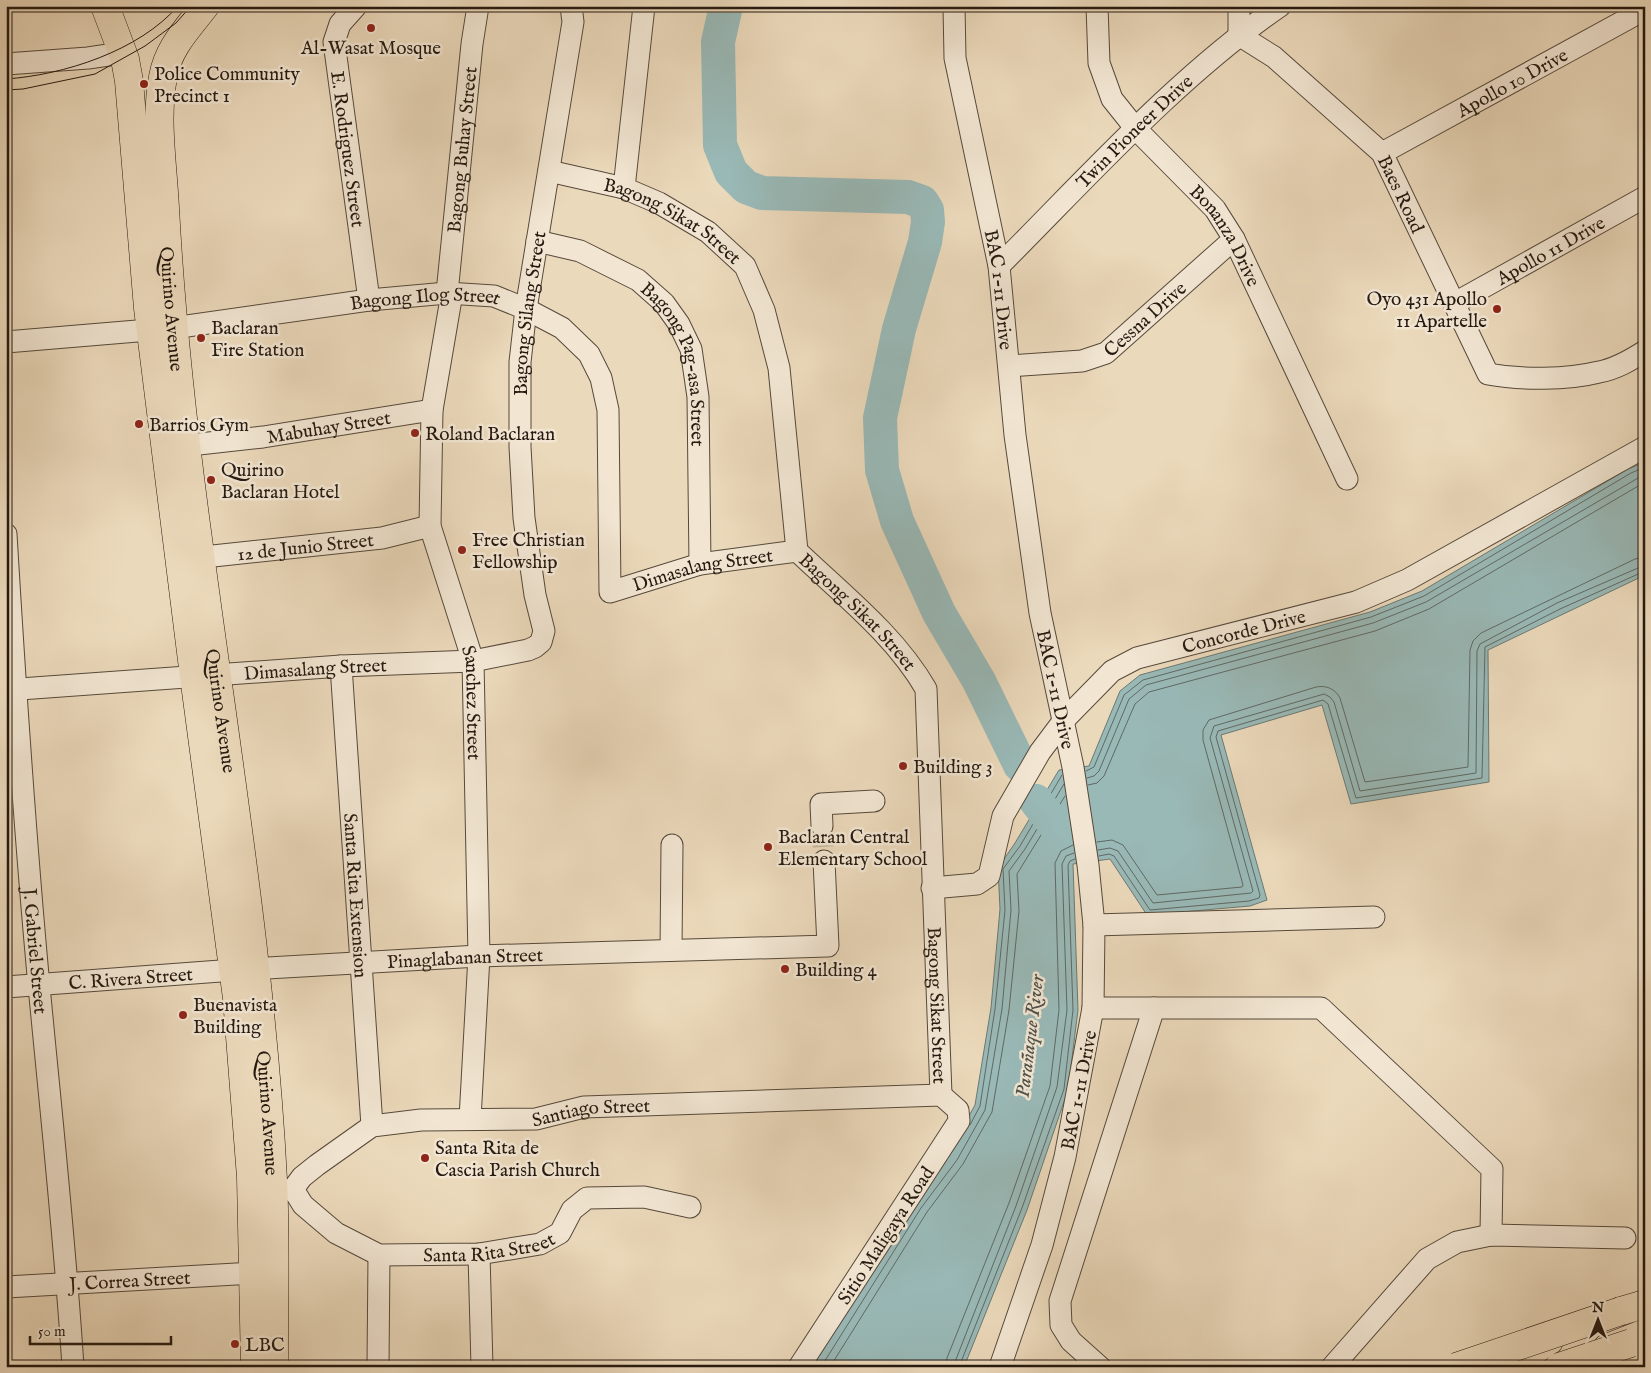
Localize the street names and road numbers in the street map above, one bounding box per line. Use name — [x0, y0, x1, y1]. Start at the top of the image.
street label: Apollo 10 Drive — [1452, 44, 1573, 124]
street label: Bagong Buhay Street — [443, 65, 484, 234]
street label: E. Rodriguez Street — [324, 70, 369, 229]
street label: Twin Pioneer Drive — [1072, 70, 1199, 194]
street label: Baes Road — [1371, 152, 1429, 238]
street label: Bagong Sikat Street — [601, 174, 746, 271]
street label: Bonanza Drive — [1184, 180, 1265, 291]
street label: Apollo 11 Drive — [1492, 212, 1610, 292]
street label: BAC 1-11 Drive — [978, 227, 1017, 351]
street label: Bagong Silang Street — [510, 229, 553, 396]
street label: Quirino Avenue — [153, 246, 188, 373]
street label: Cessna Drive — [1100, 277, 1192, 363]
street label: Bagong Pag-asa Street — [634, 278, 709, 447]
street label: Bagong Ilog Street — [349, 283, 504, 317]
street label: Mabuhay Street — [265, 407, 393, 450]
street label: 12 de Junio Street — [236, 529, 375, 567]
street label: Dimasalang Street — [630, 544, 775, 598]
street label: Bagong Sikat Street — [793, 549, 921, 677]
street label: Concorde Drive — [1180, 605, 1309, 660]
street label: BAC 1-11 Drive — [1030, 628, 1079, 752]
street label: Sanchez Street — [455, 643, 485, 761]
street label: Quirino Avenue — [199, 647, 240, 775]
street label: Dimasalang Street — [243, 654, 388, 687]
street label: Santa Rita Extension — [337, 812, 372, 979]
street label: J. Gabriel Street — [16, 885, 52, 1016]
street label: Bagong Sikat Street — [921, 926, 951, 1085]
street label: Pinaglabanan Street — [386, 944, 544, 975]
street label: C. Rivera Street — [68, 963, 194, 996]
street label: BAC 1-11 Drive — [1057, 1028, 1103, 1152]
street label: Quirino Avenue — [250, 1050, 283, 1176]
street label: Santiago Street — [530, 1095, 651, 1134]
street label: Sitio Maligaya Road — [833, 1162, 941, 1310]
street label: Santa Rita Street — [423, 1228, 560, 1269]
street label: J. Correa Street — [67, 1267, 192, 1298]

